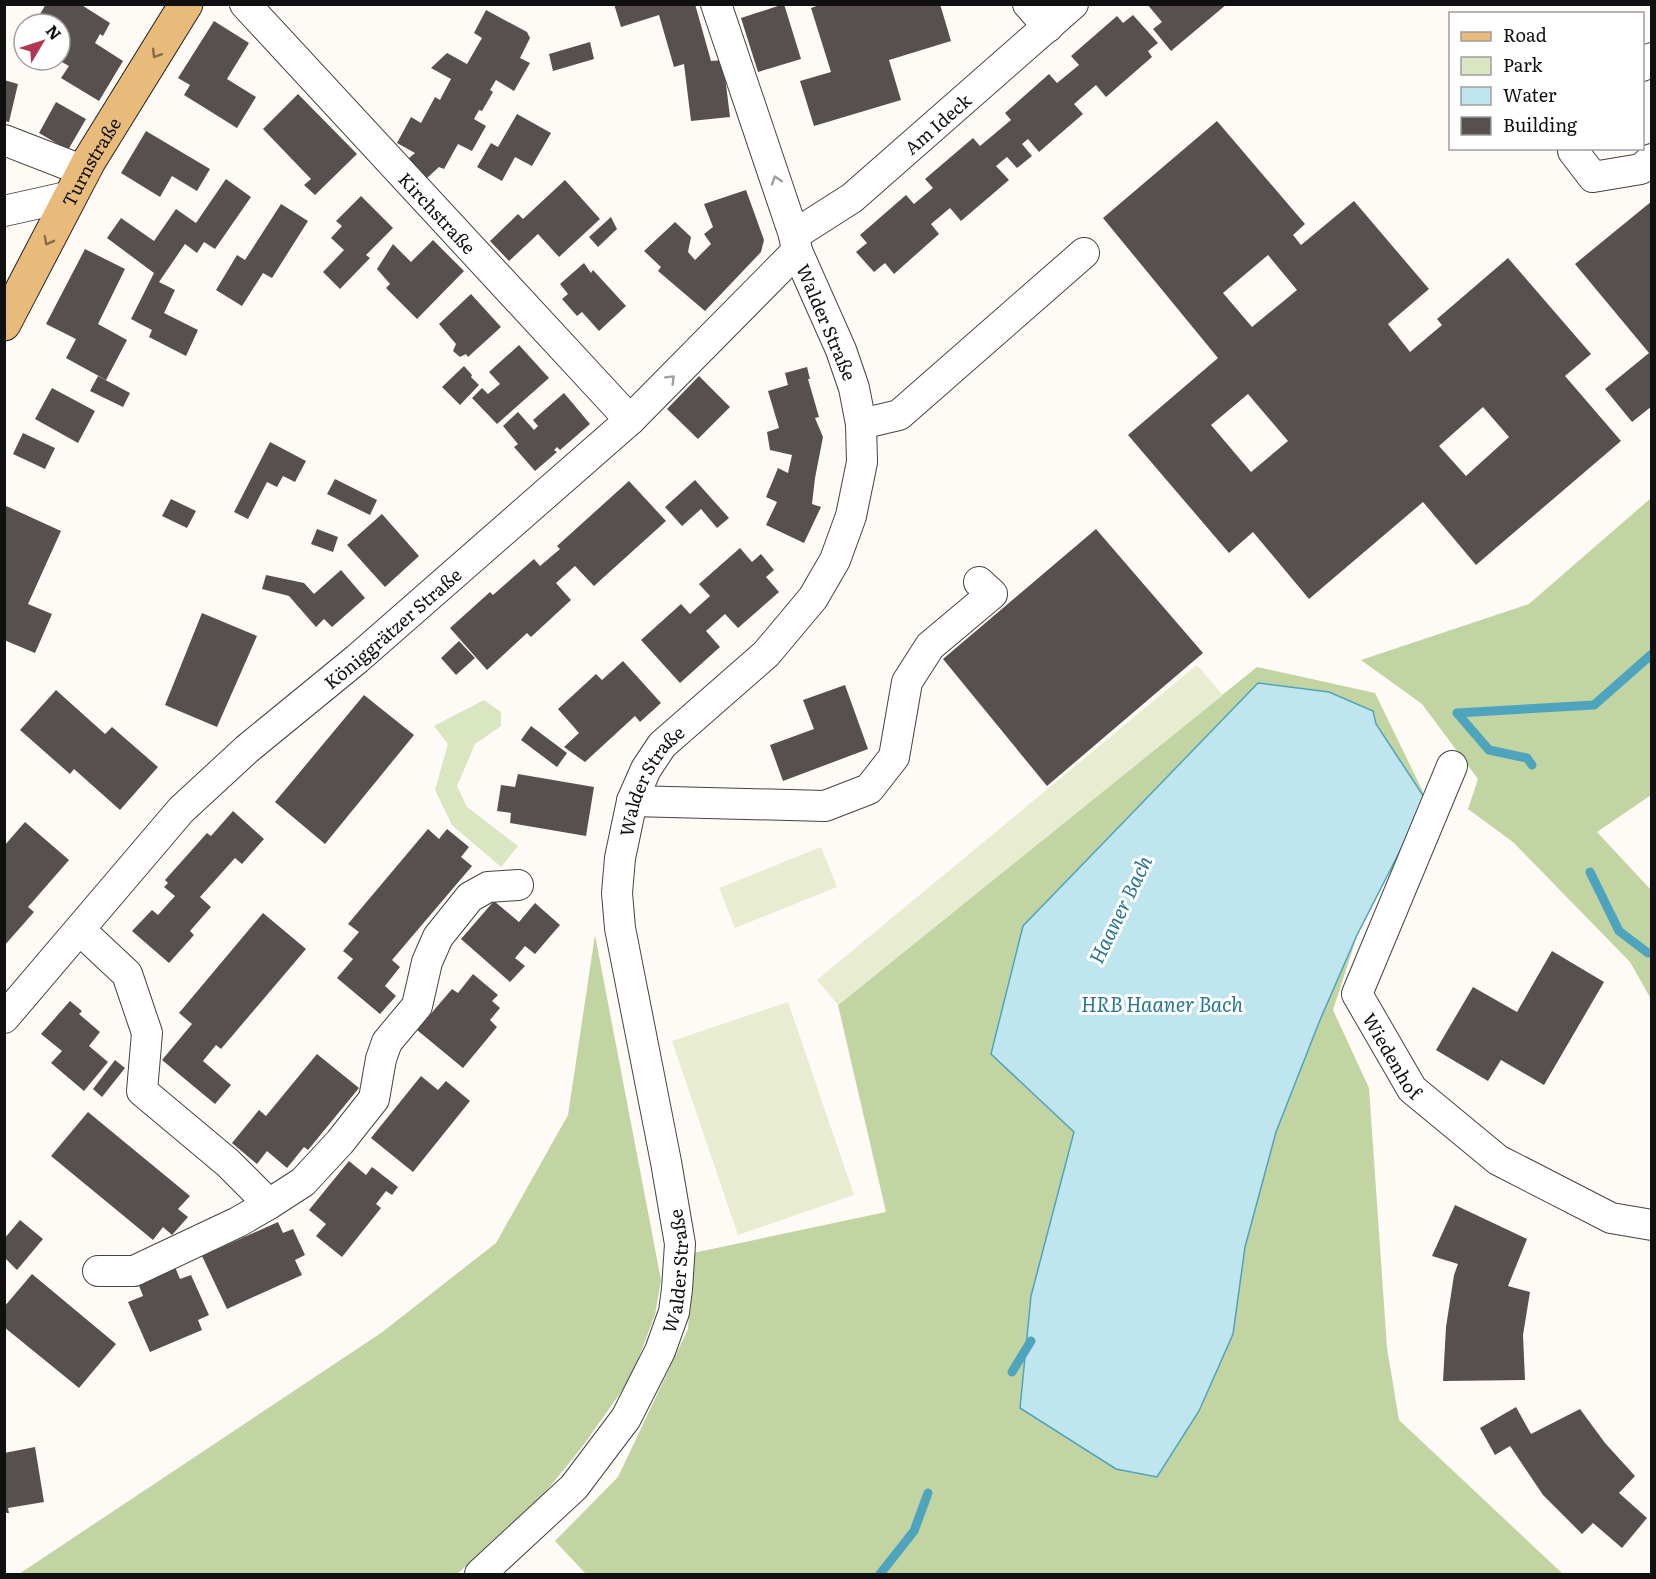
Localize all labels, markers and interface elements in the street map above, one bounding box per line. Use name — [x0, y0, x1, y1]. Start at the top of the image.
north arrow — [12, 12, 72, 72]
legend — [1449, 12, 1644, 150]
text: N — [41, 19, 68, 45]
text: Road — [1503, 21, 1547, 48]
one-way arrow — [151, 48, 163, 58]
text: Park — [1503, 51, 1544, 78]
text: Water — [1503, 81, 1557, 108]
street label: Am Ideck — [898, 86, 977, 160]
text: Building — [1503, 111, 1578, 138]
street label: Turnstraße — [54, 112, 127, 211]
street label: Kirchstraße — [393, 165, 483, 259]
one-way arrow — [771, 175, 784, 186]
one-way arrow — [44, 235, 55, 246]
street label: Walder Straße — [790, 260, 864, 384]
one-way arrow — [663, 375, 674, 386]
street label: Königgrätzer Straße — [317, 561, 467, 695]
street label: Walder Straße — [611, 718, 690, 839]
water label: Haaner Bach — [1080, 850, 1158, 968]
water label: HRB Haaner Bach — [1081, 988, 1243, 1018]
street label: Wiedenhof — [1357, 1007, 1429, 1107]
street label: Walder Straße — [654, 1207, 694, 1337]

